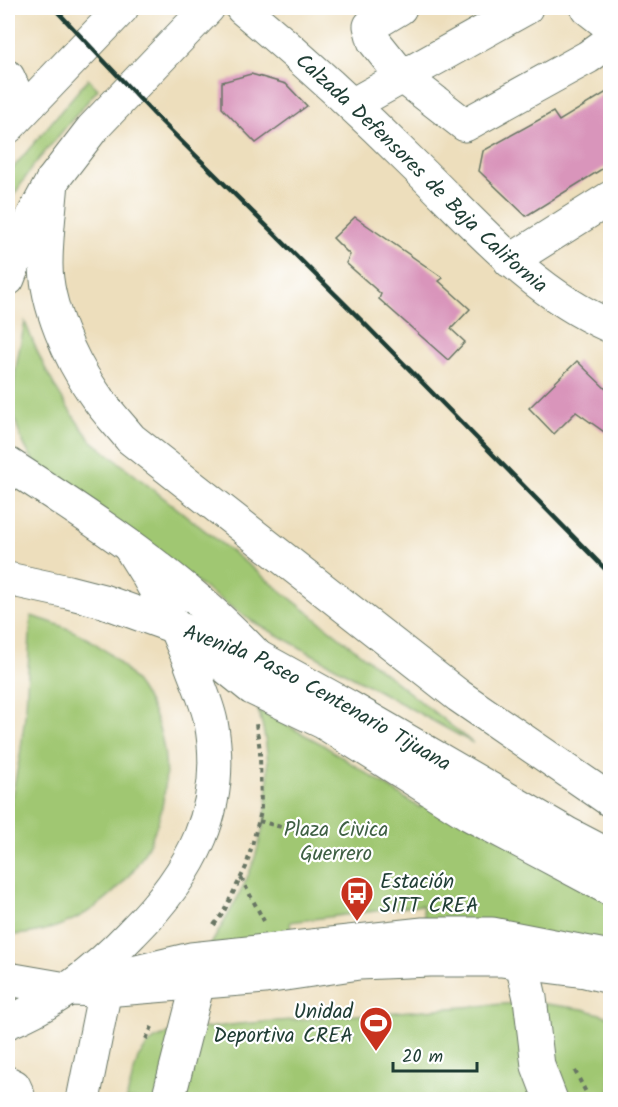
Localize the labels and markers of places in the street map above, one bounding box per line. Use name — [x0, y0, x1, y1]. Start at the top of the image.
place label: Estación SITT CREA — [380, 866, 478, 923]
bus stop icon: Estación SITT CREA — [339, 875, 375, 922]
place label: Unidad Deportiva CREA — [213, 996, 354, 1053]
sports icon: Unidad Deportiva CREA — [358, 1005, 394, 1052]

